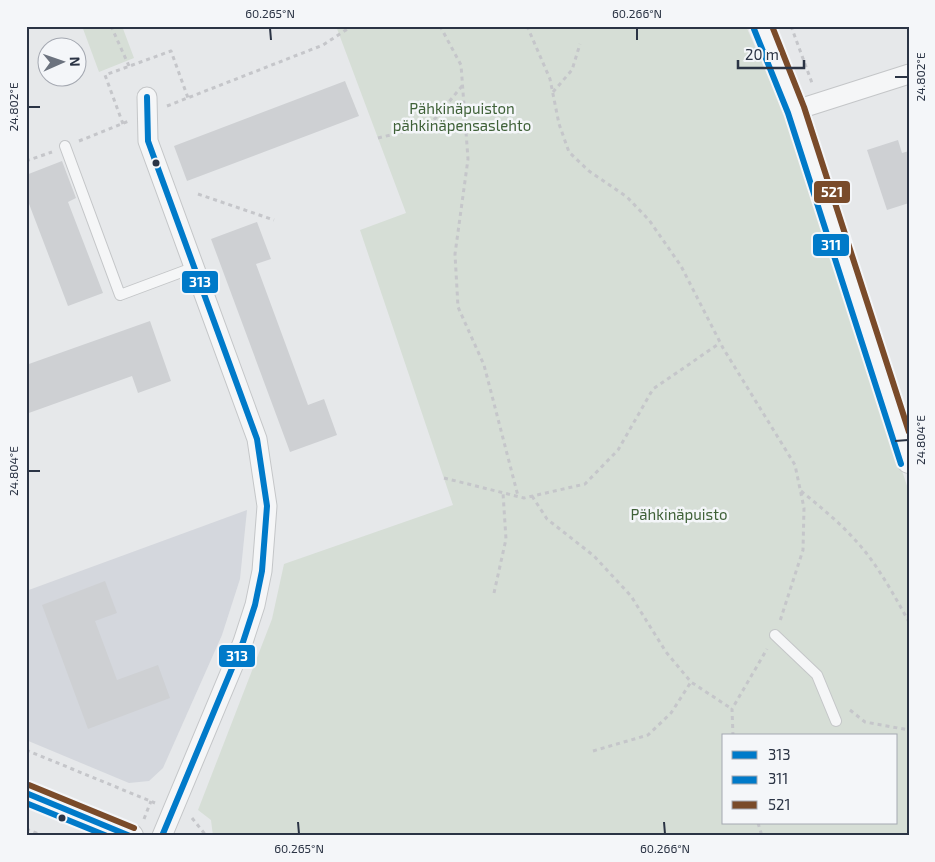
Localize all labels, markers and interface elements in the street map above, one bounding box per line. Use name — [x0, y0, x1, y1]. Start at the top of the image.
text: 60.265°N — [245, 6, 295, 20]
text: 60.266°N — [612, 6, 662, 20]
north arrow — [38, 38, 88, 88]
scale bar — [738, 38, 804, 70]
text: 20 m — [745, 45, 779, 63]
text: 24.802°E — [913, 52, 927, 102]
text: N — [67, 56, 84, 67]
text: 24.802°E — [6, 82, 20, 132]
park label: Pähkinäpuiston pähkinäpensaslehto — [393, 99, 531, 134]
unlabelled marker — [151, 158, 161, 168]
line badge: 521 — [813, 180, 851, 204]
text: 521 — [821, 183, 843, 200]
line badge: 311 — [812, 233, 850, 257]
text: 311 — [821, 236, 841, 253]
line badge: 313 — [181, 270, 219, 294]
text: 313 — [189, 273, 211, 290]
text: 24.804°E — [913, 415, 927, 465]
text: 24.804°E — [6, 446, 20, 496]
park label: Pähkinäpuisto — [631, 505, 727, 523]
line badge: 313 — [218, 644, 256, 668]
text: 313 — [226, 647, 248, 664]
legend — [722, 734, 898, 824]
text: 313 — [768, 745, 791, 763]
text: 311 — [768, 769, 788, 787]
text: 521 — [768, 795, 790, 813]
unlabelled marker — [57, 813, 67, 823]
text: 60.265°N — [274, 841, 324, 855]
text: 60.266°N — [640, 841, 690, 855]

